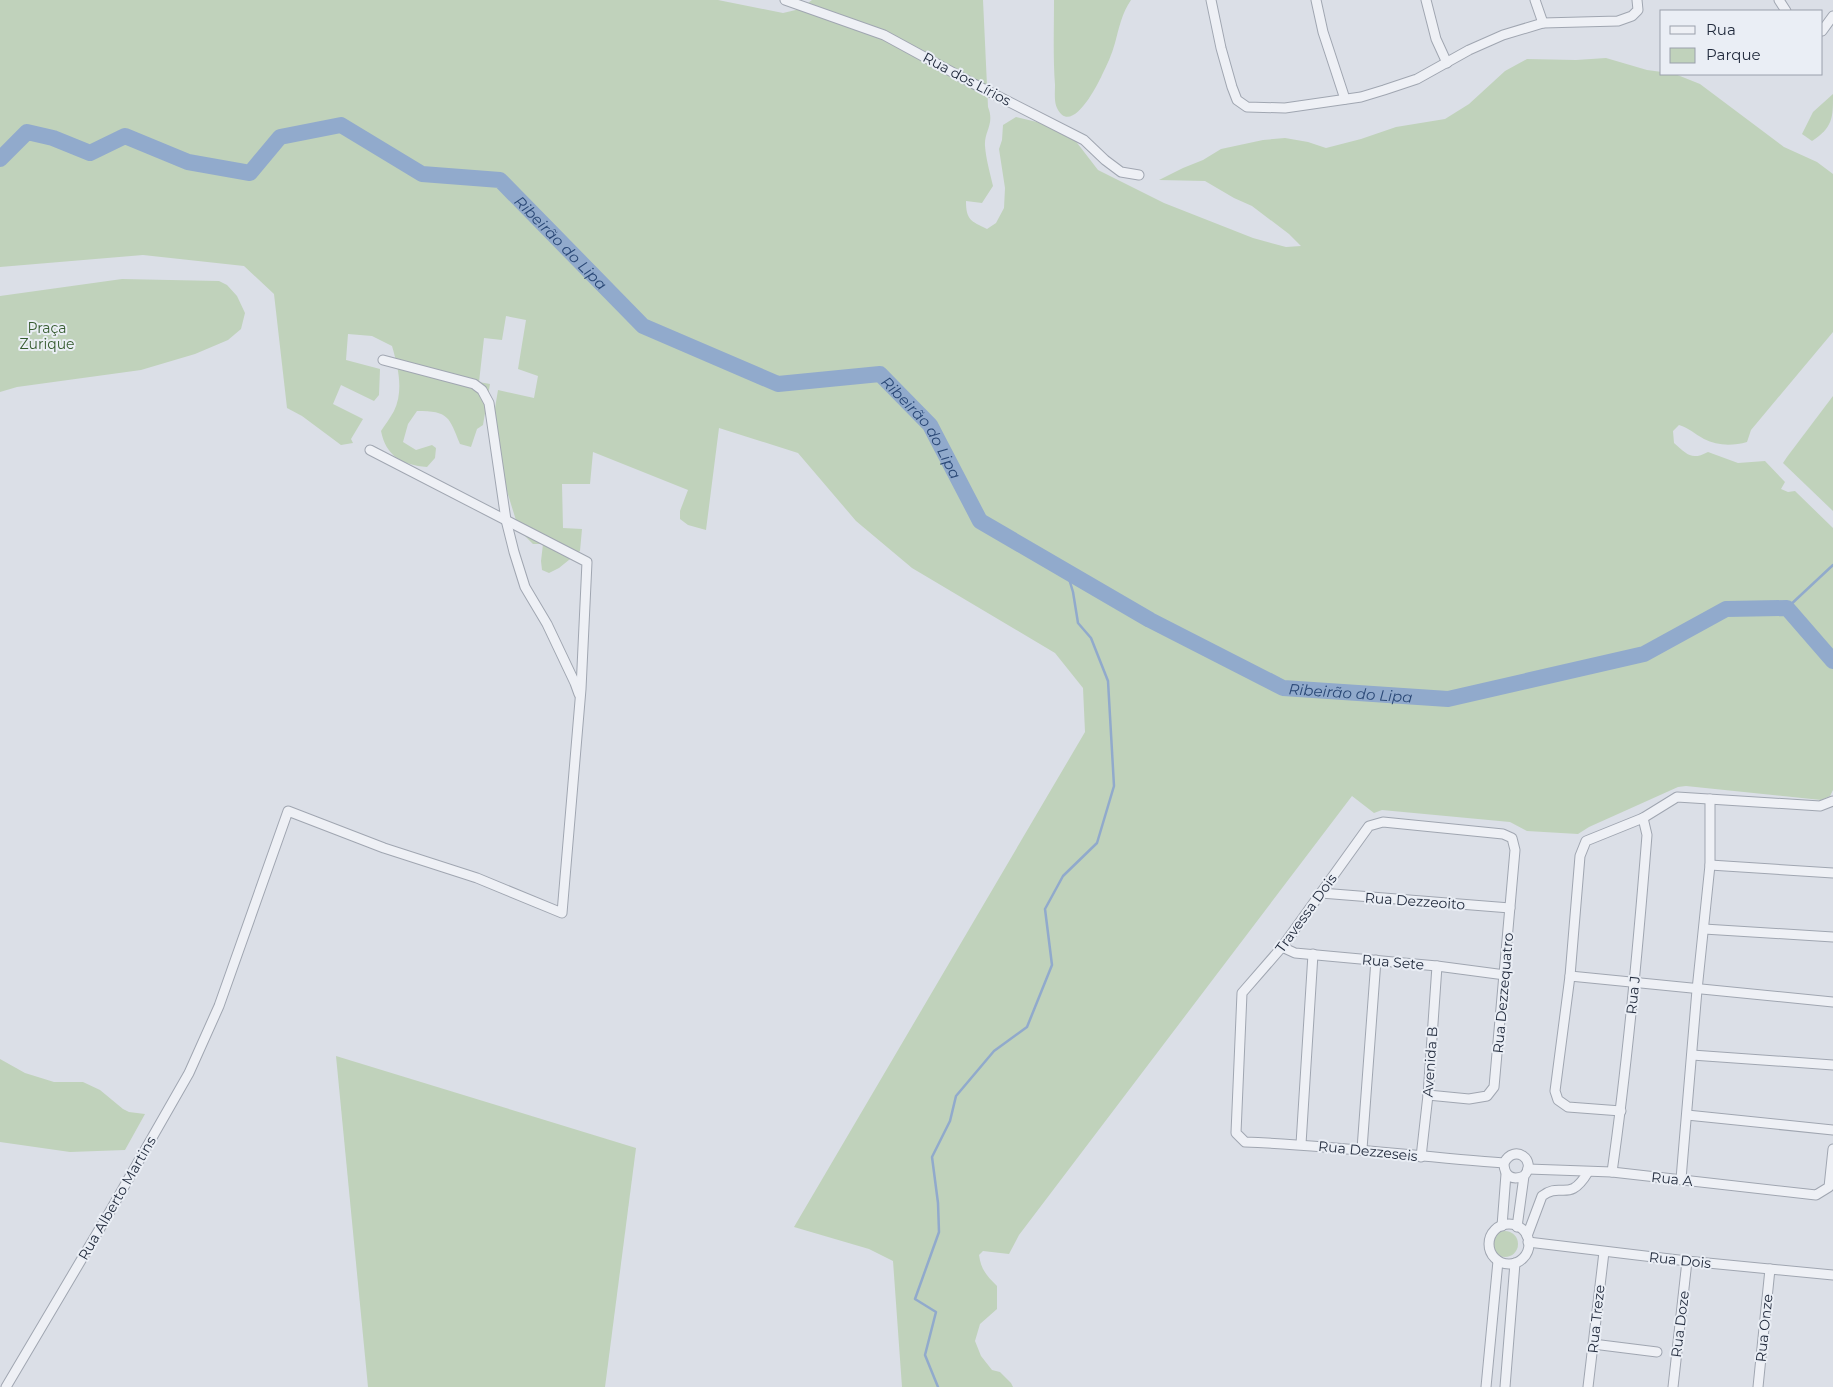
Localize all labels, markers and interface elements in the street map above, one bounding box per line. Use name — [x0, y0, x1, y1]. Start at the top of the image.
legend — [1660, 10, 1823, 75]
text: Rua — [1706, 20, 1736, 39]
text: Parque — [1706, 45, 1761, 64]
street label: Rua dos Lírios — [920, 48, 1014, 110]
water label: Ribeirão do Lipa — [511, 191, 611, 293]
park label: Praça Zurique — [19, 319, 75, 353]
water label: Ribeirão do Lipa — [878, 372, 966, 482]
water label: Ribeirão do Lipa — [1288, 679, 1413, 706]
street label: Travessa Dois — [1271, 870, 1341, 956]
street label: Rua Dezzeoito — [1364, 889, 1466, 914]
street label: Rua Dezzequatro — [1489, 932, 1517, 1054]
street label: Rua Sete — [1361, 950, 1425, 974]
street label: Rua J — [1622, 975, 1644, 1015]
street label: Avenida B — [1419, 1026, 1441, 1098]
street label: Rua Alberto Martins — [74, 1133, 160, 1263]
street label: Rua Dezzeseis — [1317, 1137, 1419, 1165]
street label: Rua A — [1650, 1168, 1695, 1190]
street label: Rua Dois — [1648, 1248, 1712, 1272]
street label: Rua Treze — [1583, 1284, 1609, 1354]
street label: Rua Doze — [1667, 1290, 1693, 1358]
street label: Rua Onze — [1751, 1293, 1777, 1363]

